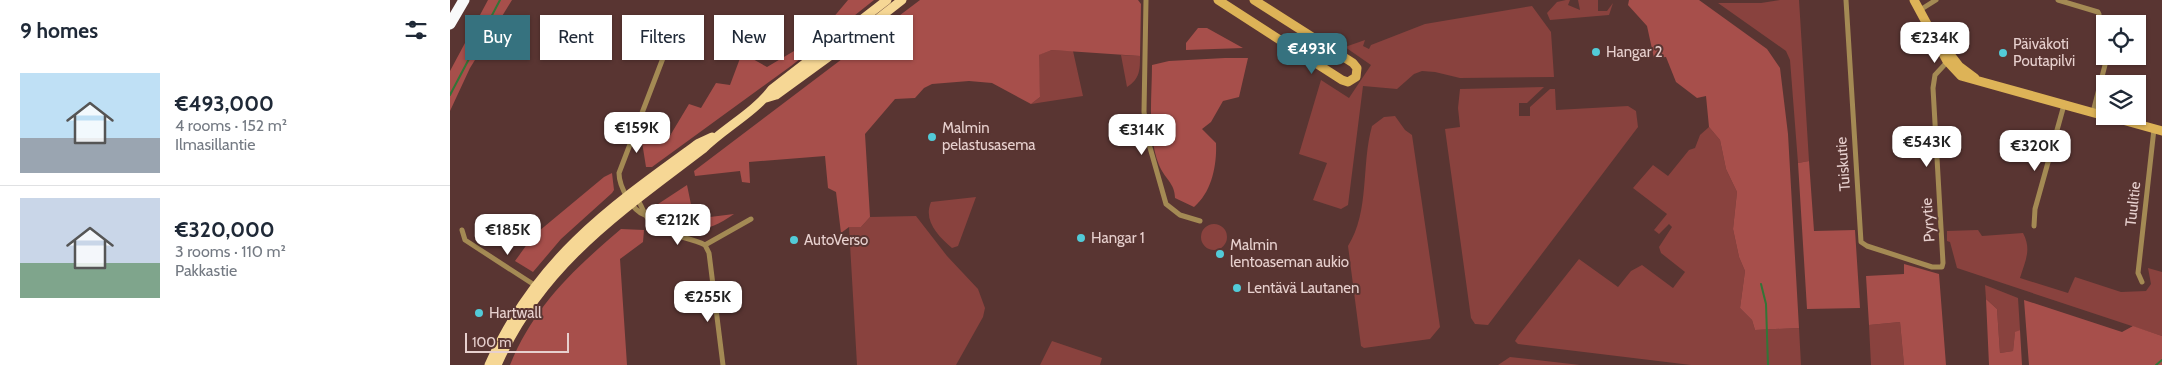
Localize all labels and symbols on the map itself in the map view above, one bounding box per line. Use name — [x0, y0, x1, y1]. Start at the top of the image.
pin: €234K — [1900, 22, 1970, 64]
pin: €493K — [1277, 32, 1347, 75]
place label: Päiväkoti Poutapilvi — [2013, 35, 2075, 70]
place label: Hangar 2 — [1606, 43, 1663, 61]
marker: Hangar 2 — [1590, 46, 1602, 58]
marker: Päiväkoti Poutapilvi — [1997, 47, 2009, 59]
pin: €159K — [602, 112, 672, 154]
pin: €314K — [1107, 114, 1177, 156]
place label: Malmin pelastusasema — [942, 119, 1036, 154]
pin: €543K — [1892, 126, 1962, 168]
pin: €320K — [2000, 130, 2070, 172]
marker: Malmin pelastusasema — [926, 131, 938, 143]
street label: Tuiskutie — [1832, 136, 1854, 192]
street label: Tuulitie — [2122, 180, 2144, 227]
street label: Pyrytie — [1917, 197, 1939, 243]
pin: €212K — [643, 204, 713, 246]
pin: €185K — [473, 214, 543, 256]
place label: Hangar 1 — [1091, 229, 1145, 247]
place label: AutoVerso — [804, 231, 868, 249]
marker: Hangar 1 — [1075, 232, 1087, 244]
marker: AutoVerso — [788, 234, 800, 246]
place label: Malmin lentoaseman aukio — [1230, 236, 1349, 271]
marker: Malmin lentoaseman aukio — [1214, 248, 1226, 260]
place label: Lentävä Lautanen — [1247, 279, 1359, 297]
pin: €255K — [673, 280, 743, 323]
marker: Lentävä Lautanen — [1231, 282, 1243, 294]
place label: Hartwall — [489, 304, 542, 322]
marker: Hartwall — [473, 307, 485, 319]
scale bar — [465, 330, 569, 353]

